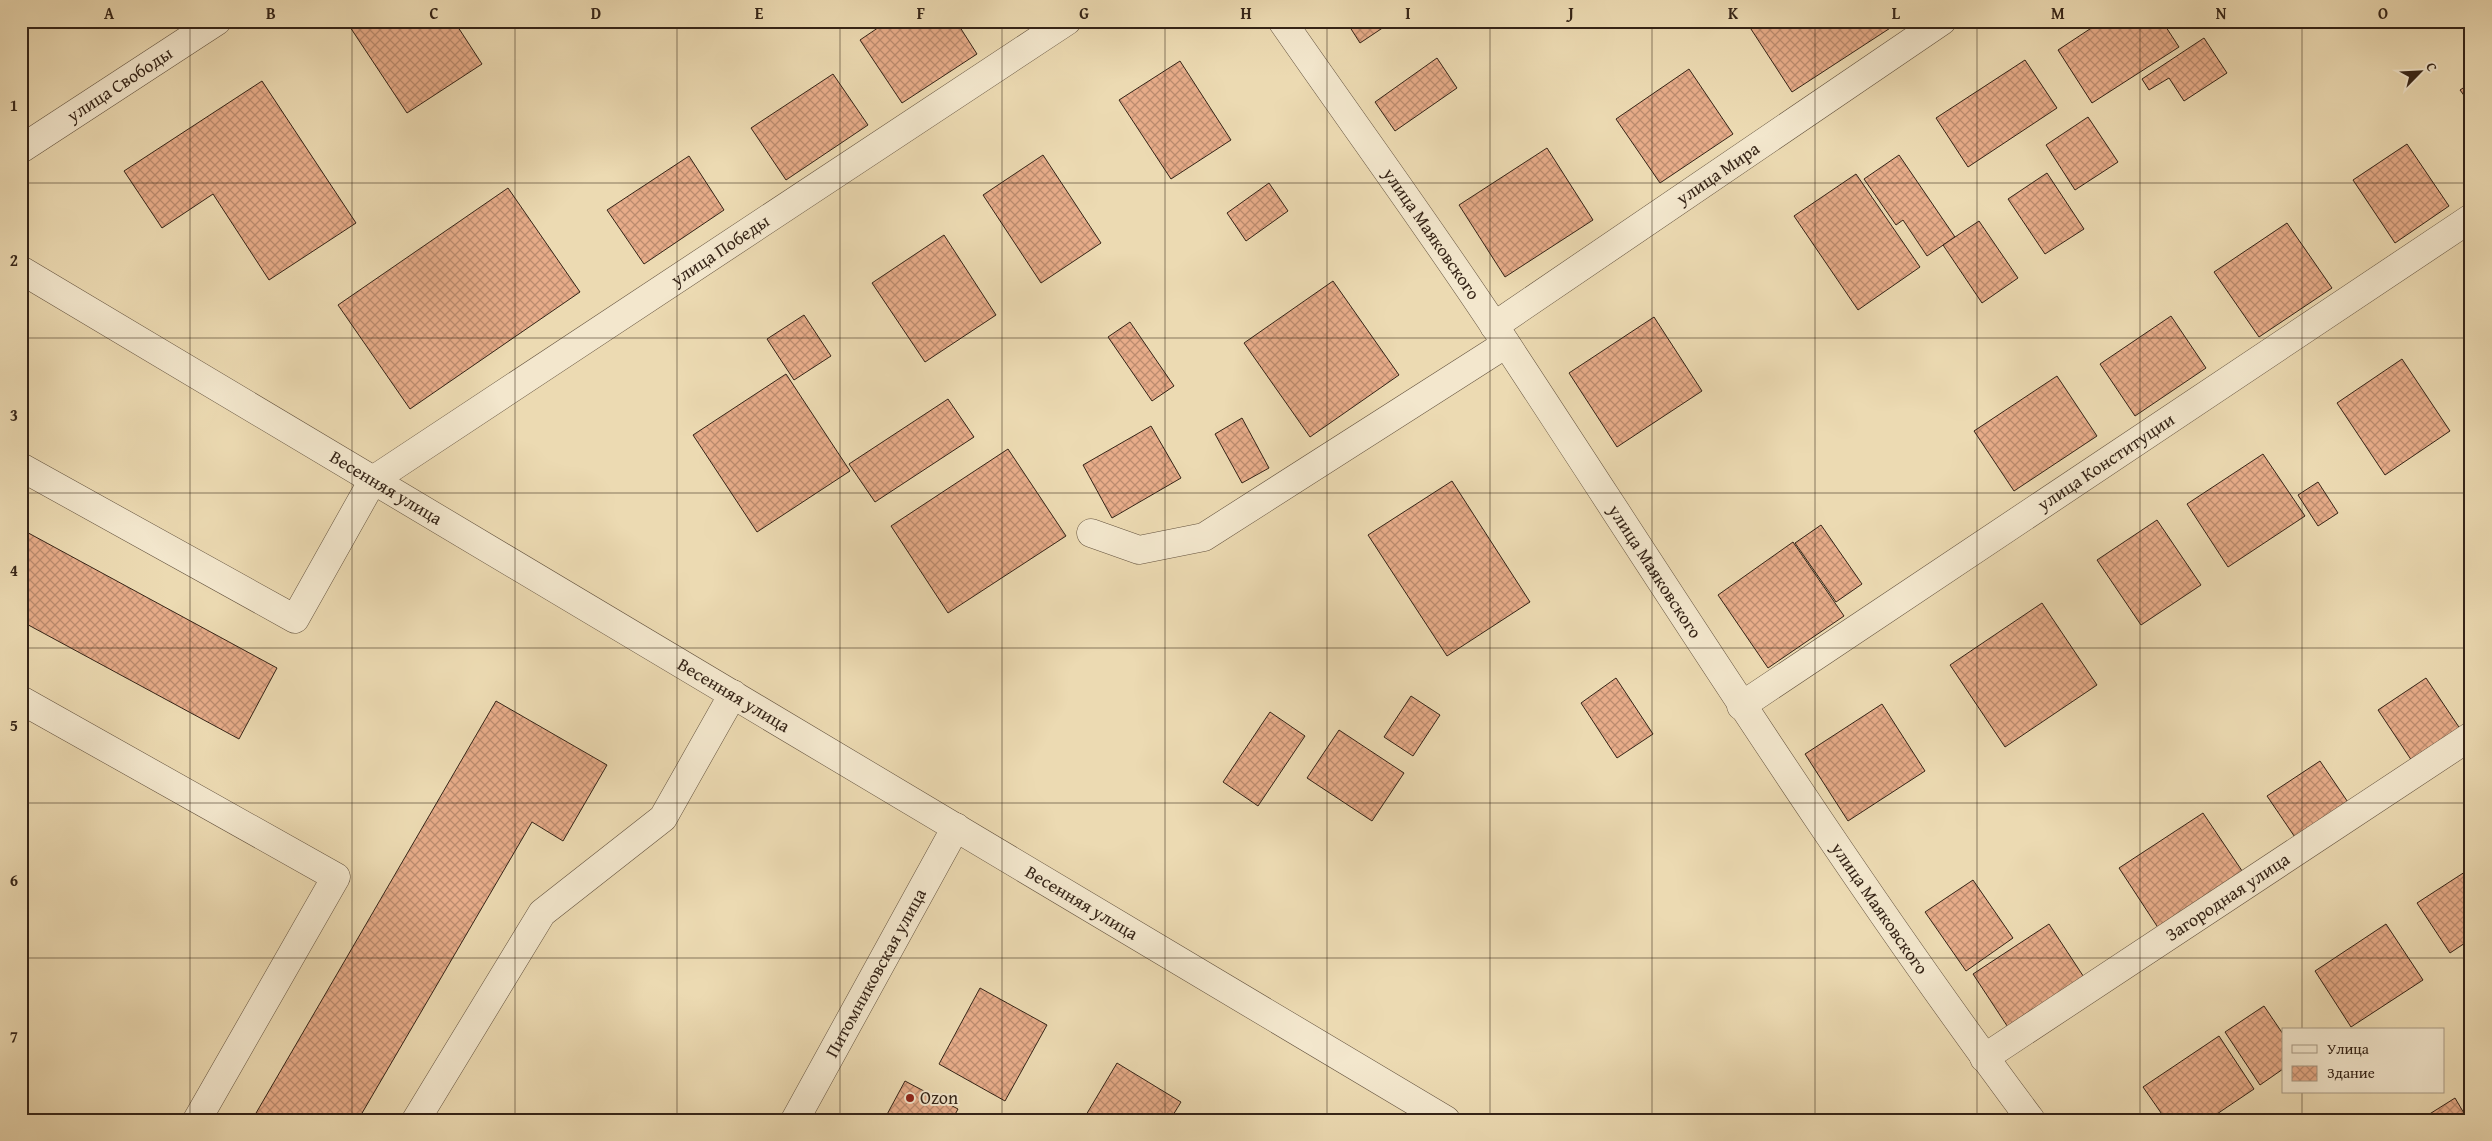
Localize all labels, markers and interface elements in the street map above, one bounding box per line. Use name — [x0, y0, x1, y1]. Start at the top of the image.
text: A — [104, 1, 115, 25]
text: B — [266, 1, 276, 25]
text: C — [429, 1, 439, 25]
text: D — [591, 1, 601, 25]
text: E — [755, 1, 764, 25]
text: F — [917, 1, 925, 25]
text: G — [1079, 1, 1089, 25]
text: H — [1240, 1, 1252, 25]
text: I — [1405, 1, 1411, 25]
text: J — [1565, 1, 1574, 25]
text: K — [1728, 1, 1739, 25]
text: L — [1892, 1, 1901, 25]
text: M — [2051, 1, 2065, 25]
text: N — [2216, 1, 2227, 25]
text: O — [2378, 1, 2388, 25]
street label: улица Свободы — [61, 39, 178, 129]
north arrow — [2394, 48, 2444, 98]
text: С — [2421, 59, 2443, 74]
text: 1 — [10, 93, 18, 117]
street label: улица Мира — [1670, 135, 1765, 212]
street label: улица Маяковского — [1376, 161, 1487, 305]
street label: улица Победы — [664, 207, 775, 293]
text: 2 — [10, 248, 18, 272]
text: 3 — [10, 403, 18, 427]
street label: улица Конституции — [2031, 406, 2180, 518]
street label: Весенняя улица — [325, 443, 448, 532]
street label: улица Маяковского — [1601, 498, 1709, 644]
text: 4 — [10, 558, 18, 582]
street label: Весенняя улица — [673, 651, 796, 739]
text: 5 — [10, 713, 18, 737]
street label: улица Маяковского — [1824, 836, 1935, 980]
street label: Загородная улица — [2160, 845, 2295, 948]
street label: Весенняя улица — [1021, 858, 1144, 947]
text: 6 — [10, 868, 18, 892]
street label: Питомниковская улица — [818, 883, 933, 1062]
text: 7 — [10, 1024, 18, 1048]
legend — [2282, 1028, 2444, 1094]
text: Улица — [2327, 1038, 2370, 1059]
text: Здание — [2327, 1062, 2375, 1083]
place label: Ozon — [920, 1084, 958, 1111]
marker: Ozon — [904, 1092, 916, 1104]

